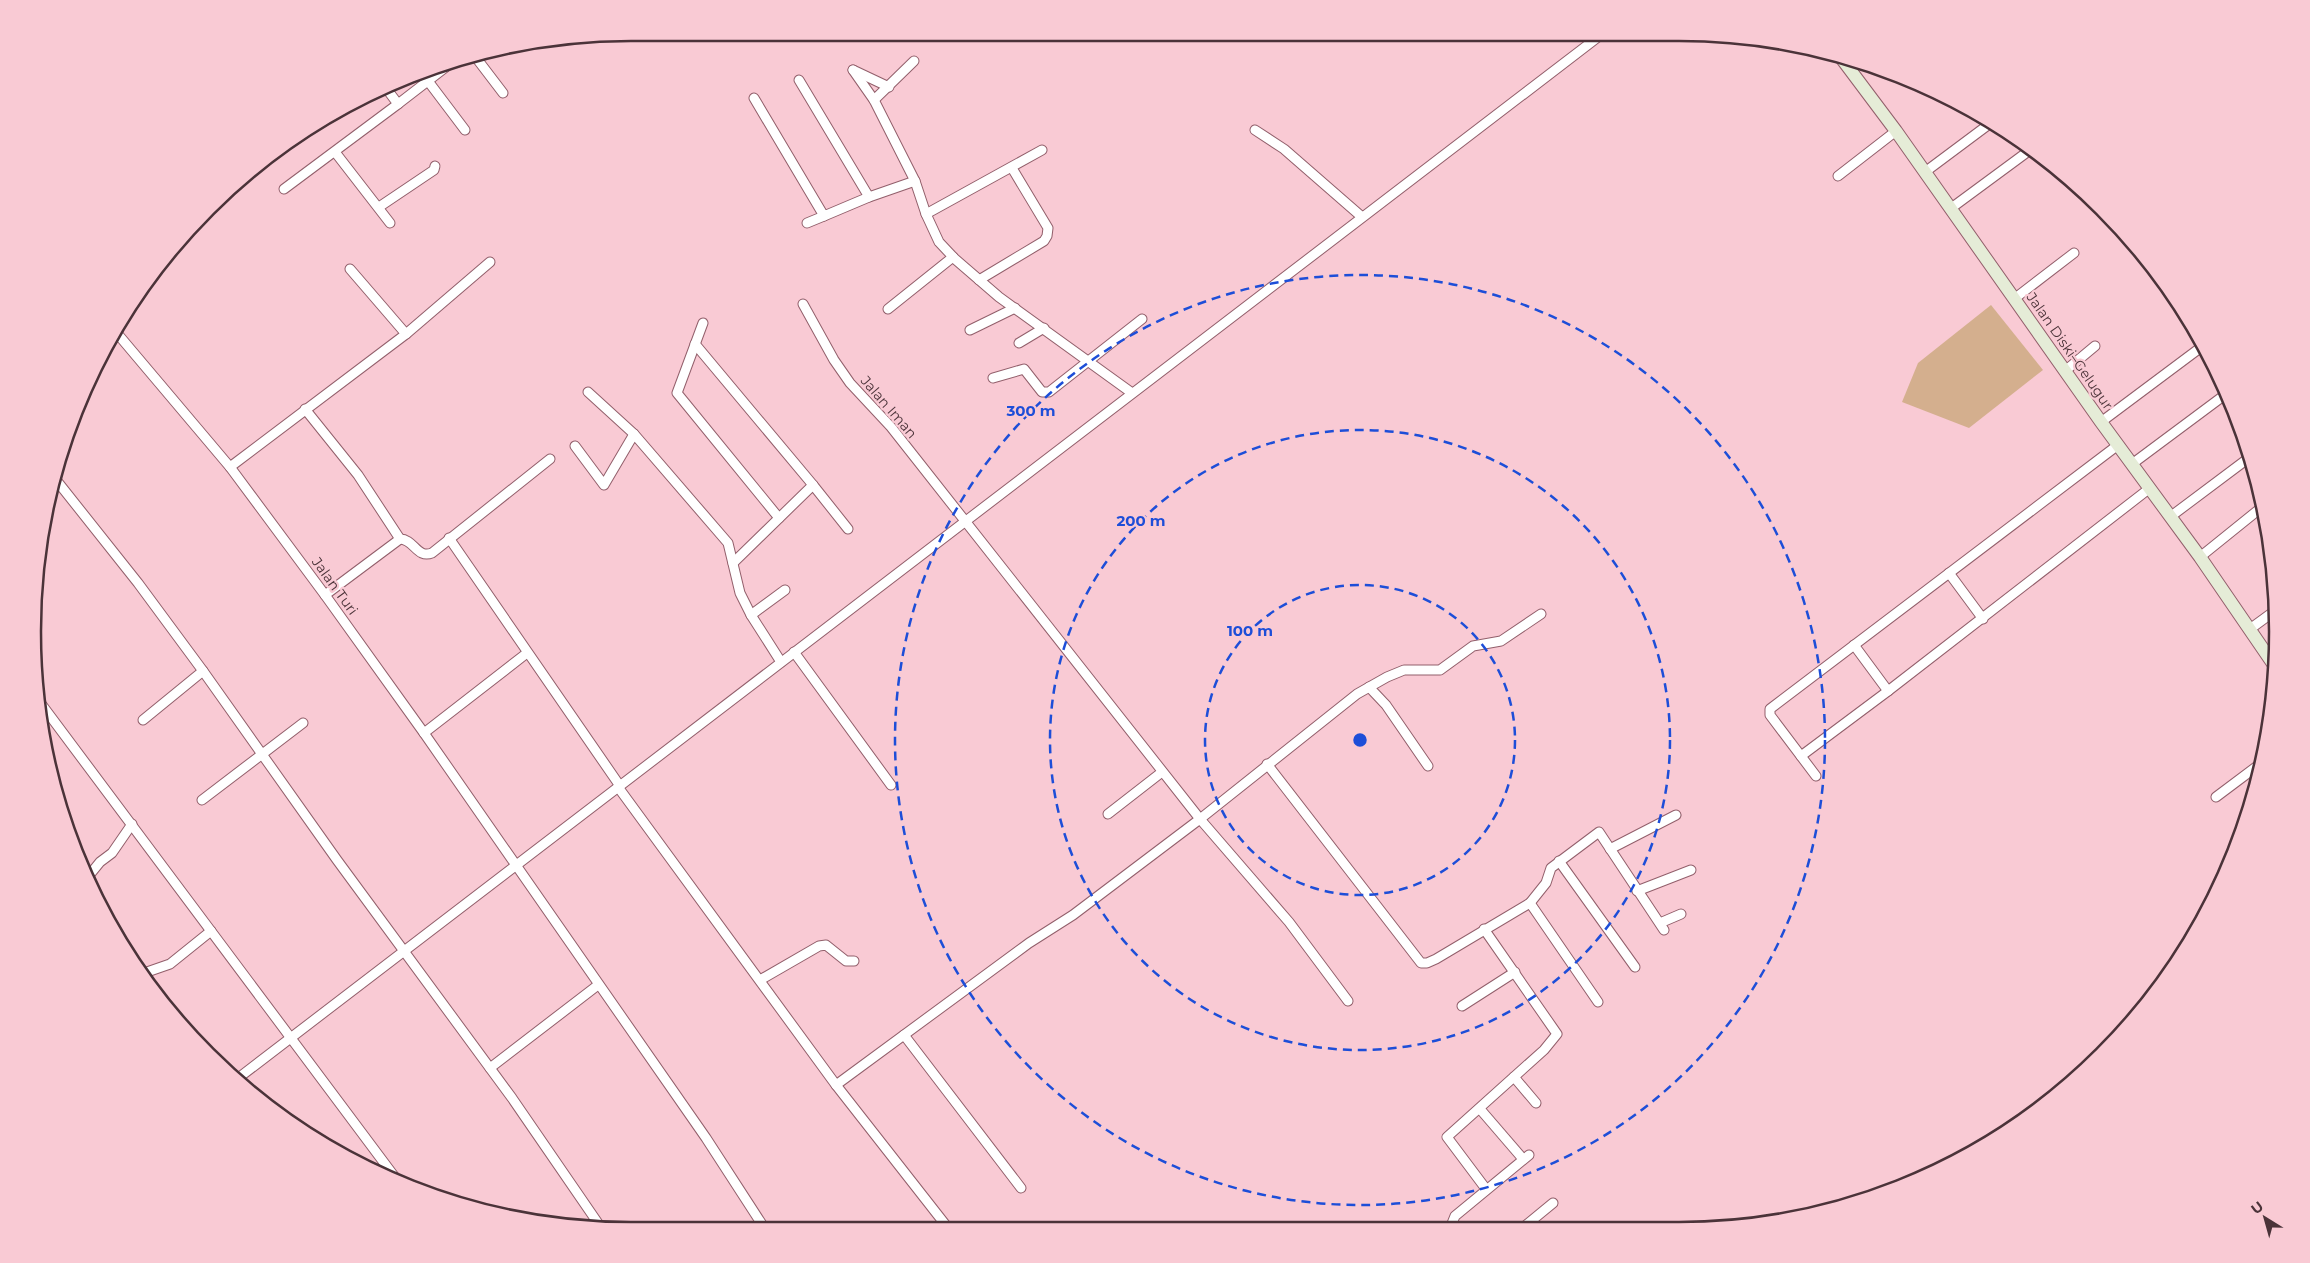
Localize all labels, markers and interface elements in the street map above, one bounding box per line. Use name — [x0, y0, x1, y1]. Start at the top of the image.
street label: Jalan Diski–Gelugur — [2022, 288, 2117, 413]
street label: Jalan Iman — [856, 371, 921, 442]
text: 300 m — [1005, 401, 1056, 420]
text: 200 m — [1116, 511, 1166, 530]
street label: Jalan Turi — [307, 553, 362, 618]
text: 100 m — [1227, 621, 1273, 640]
centre of rings — [1351, 731, 1369, 749]
north arrow — [2240, 1193, 2290, 1243]
text: U — [2247, 1197, 2267, 1218]

